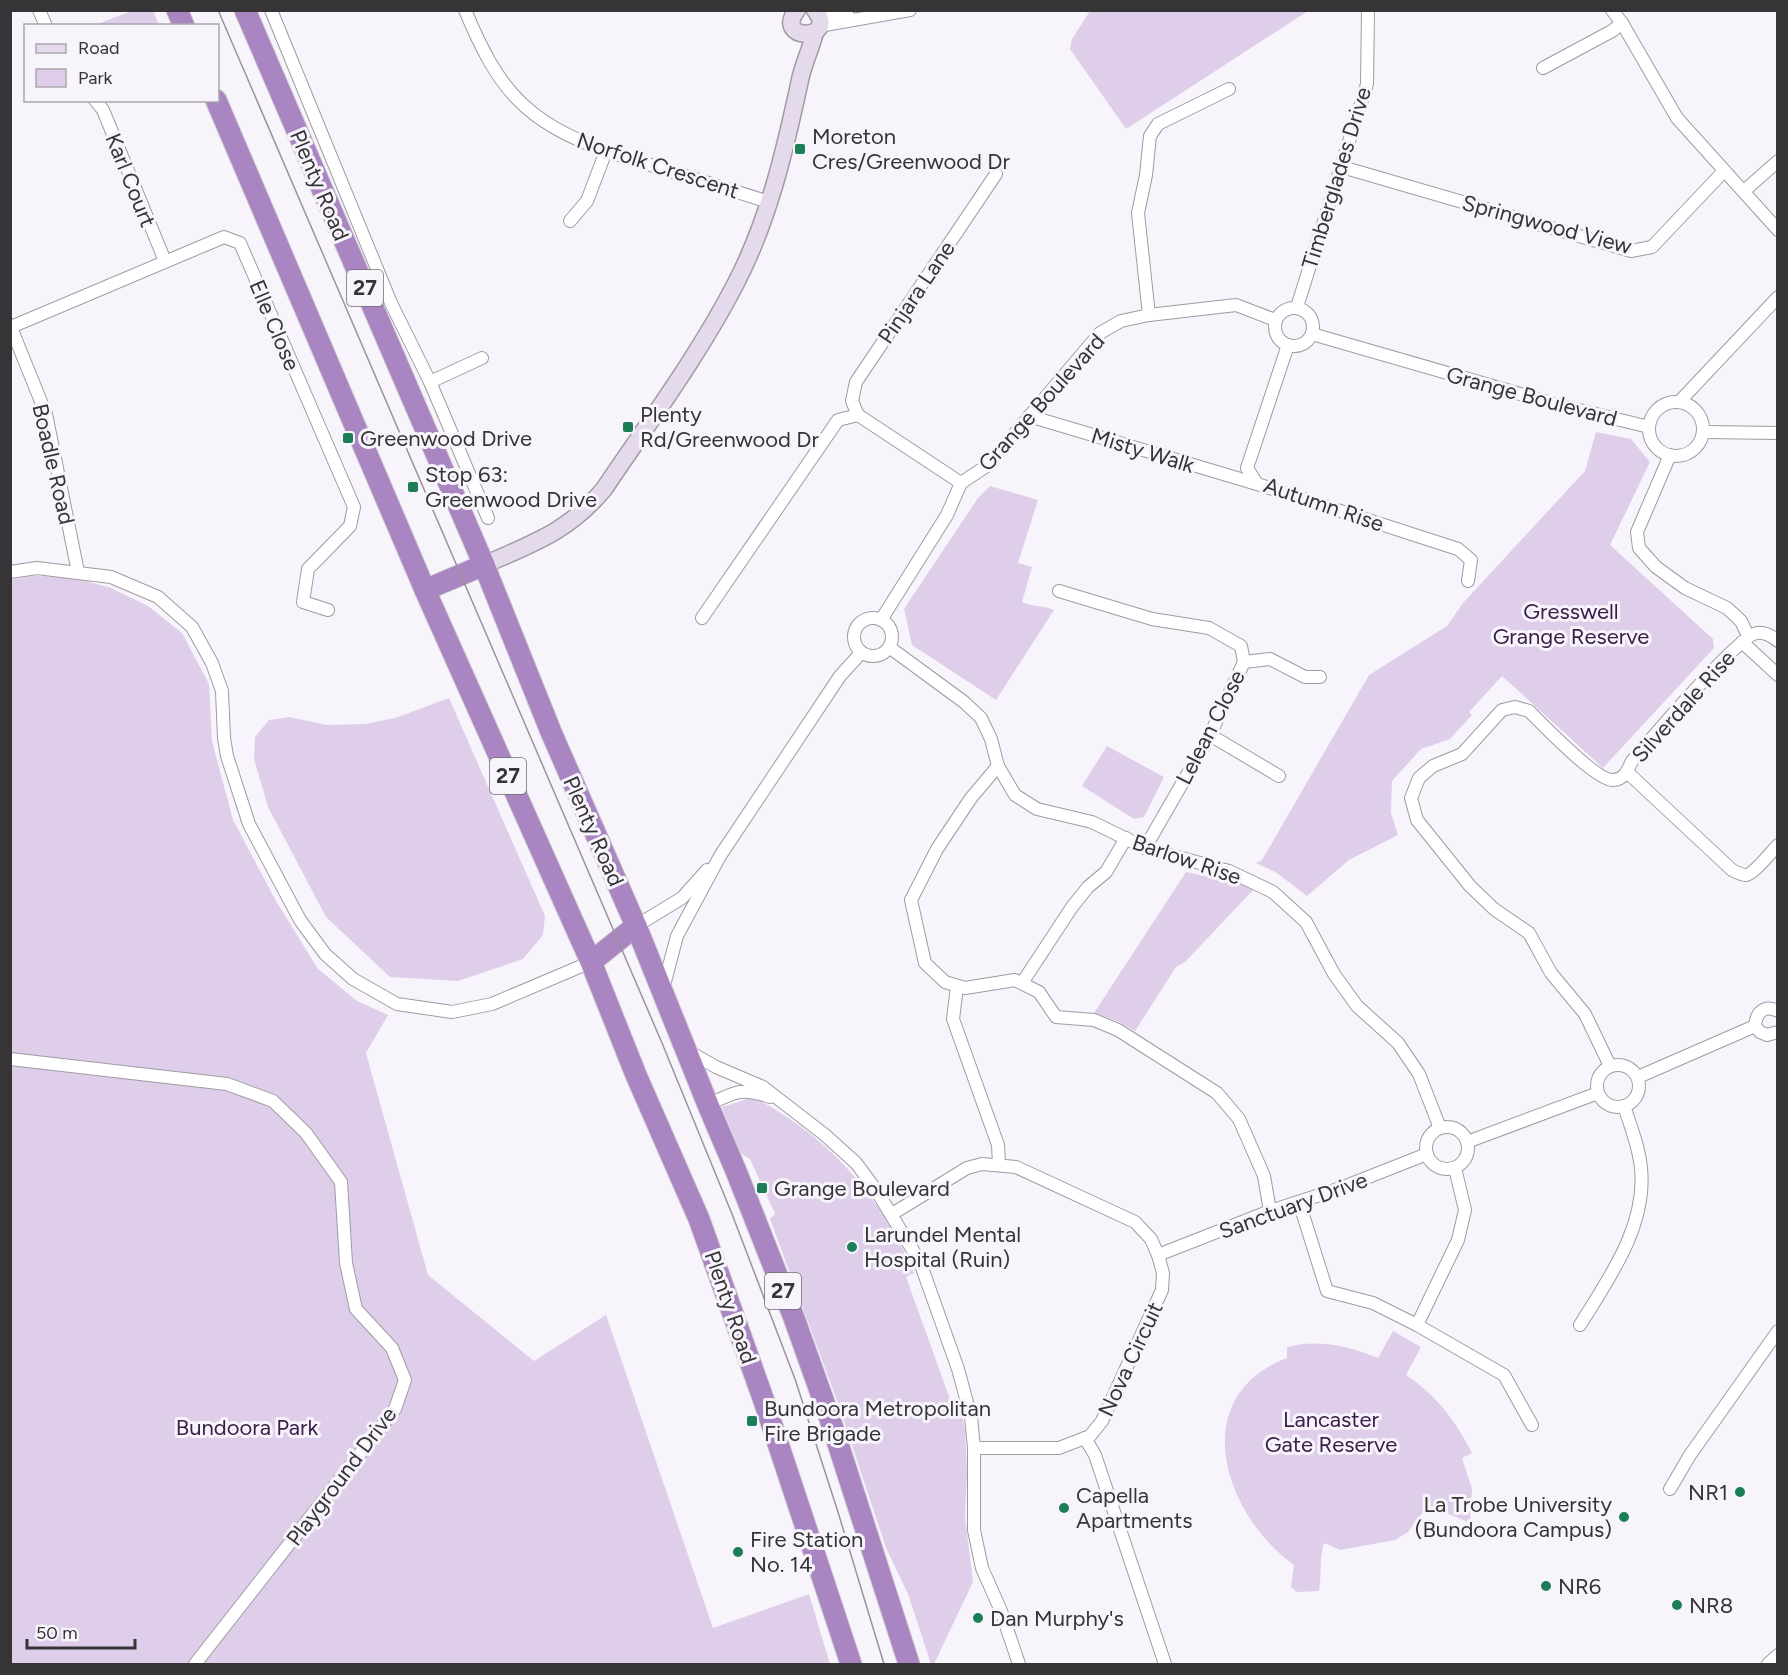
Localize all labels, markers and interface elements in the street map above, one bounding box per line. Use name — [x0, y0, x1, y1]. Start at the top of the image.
legend — [24, 24, 219, 102]
text: Road — [78, 37, 119, 59]
text: Park — [78, 67, 113, 89]
street label: Timberglades Drive — [1296, 84, 1377, 272]
place label: Moreton Cres/Greenwood Dr — [812, 123, 1010, 175]
street label: Plenty Road — [284, 126, 355, 245]
street label: Norfolk Crescent — [573, 127, 742, 204]
street label: Karl Court — [100, 129, 162, 231]
marker: Moreton Cres/Greenwood Dr — [793, 142, 807, 156]
street label: Springwood View — [1459, 189, 1635, 260]
street label: Pinjara Lane — [872, 236, 961, 349]
road number: 27 — [347, 270, 383, 306]
street label: Elle Close — [243, 276, 306, 375]
street label: Grange Boulevard — [973, 328, 1110, 477]
street label: Grange Boulevard — [1443, 361, 1620, 432]
street label: Boadle Road — [26, 401, 81, 527]
place label: Plenty Rd/Greenwood Dr — [640, 401, 819, 453]
marker: Plenty Rd/Greenwood Dr — [621, 420, 635, 434]
street label: Misty Walk — [1088, 422, 1198, 479]
place label: Greenwood Drive — [360, 425, 532, 452]
marker: Greenwood Drive — [341, 431, 355, 445]
place label: Stop 63: Greenwood Drive — [425, 461, 597, 513]
street label: Autumn Rise — [1260, 471, 1387, 538]
marker: Stop 63: Greenwood Drive — [406, 480, 420, 494]
park label: Gresswell Grange Reserve — [1493, 598, 1649, 650]
street label: Silverdale Rise — [1626, 645, 1741, 768]
street label: Lelean Close — [1170, 665, 1251, 789]
road number: 27 — [490, 758, 526, 794]
street label: Plenty Road — [557, 772, 630, 891]
street label: Barlow Rise — [1129, 828, 1245, 891]
street label: Sanctuary Drive — [1215, 1166, 1371, 1245]
place label: Grange Boulevard — [774, 1175, 950, 1202]
marker: Grange Boulevard — [755, 1181, 769, 1195]
place label: Larundel Mental Hospital (Ruin) — [864, 1221, 1021, 1273]
marker: Larundel Mental Hospital (Ruin) — [845, 1240, 859, 1254]
street label: Plenty Road — [699, 1247, 762, 1367]
road number: 27 — [765, 1273, 801, 1309]
street label: Nova Circuit — [1092, 1298, 1169, 1421]
place label: Bundoora Metropolitan Fire Brigade — [764, 1395, 991, 1447]
street label: Playground Drive — [280, 1402, 402, 1551]
park label: Lancaster Gate Reserve — [1265, 1406, 1397, 1458]
park label: Bundoora Park — [176, 1414, 318, 1441]
marker: Bundoora Metropolitan Fire Brigade — [745, 1414, 759, 1428]
place label: NR1 — [1688, 1479, 1728, 1506]
place label: Capella Apartments — [1076, 1482, 1192, 1534]
marker: NR1 — [1733, 1485, 1747, 1499]
place label: La Trobe University (Bundoora Campus) — [1415, 1491, 1612, 1543]
marker: Capella Apartments — [1057, 1501, 1071, 1515]
marker: La Trobe University (Bundoora Campus) — [1617, 1510, 1631, 1524]
place label: Fire Station No. 14 — [750, 1526, 863, 1578]
marker: Fire Station No. 14 — [731, 1545, 745, 1559]
place label: NR6 — [1558, 1573, 1601, 1600]
marker: NR6 — [1539, 1579, 1553, 1593]
place label: NR8 — [1689, 1592, 1733, 1619]
marker: NR8 — [1670, 1598, 1684, 1612]
place label: Dan Murphy's — [990, 1605, 1124, 1632]
marker: Dan Murphy's — [971, 1611, 985, 1625]
scale bar — [27, 1612, 135, 1650]
text: 50 m — [36, 1622, 78, 1644]

